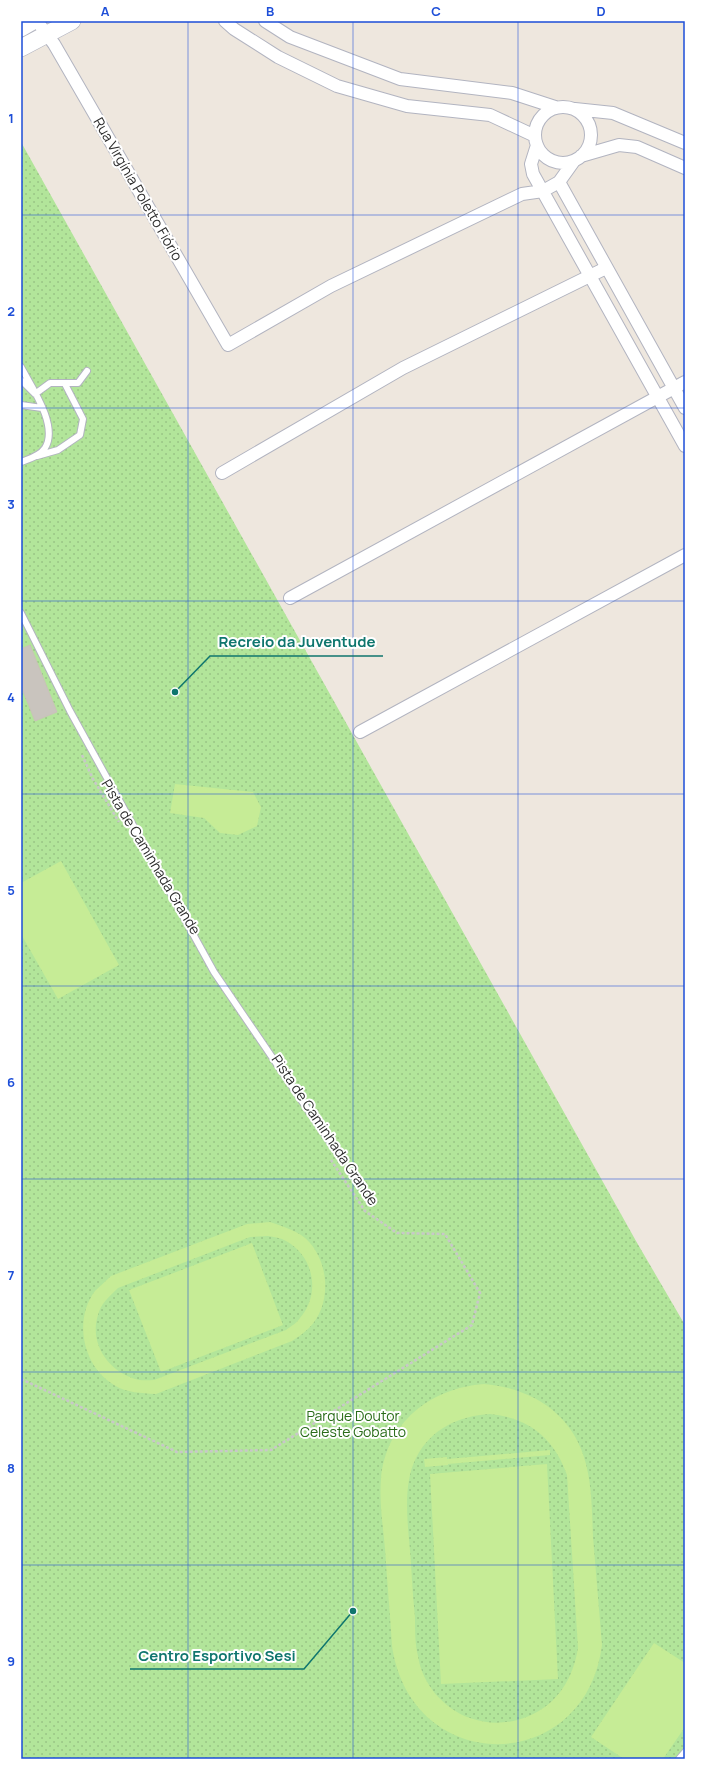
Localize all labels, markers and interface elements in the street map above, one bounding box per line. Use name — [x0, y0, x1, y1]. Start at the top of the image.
text: A — [101, 2, 110, 20]
text: B — [266, 2, 274, 20]
text: C — [431, 2, 441, 20]
text: D — [596, 2, 606, 20]
text: 1 — [8, 109, 14, 127]
street label: Rua Virgínia Poletto Fiório — [90, 114, 187, 264]
text: 2 — [7, 302, 15, 320]
text: 3 — [7, 495, 15, 513]
callout: Recreio da Juventude — [210, 629, 383, 656]
text: Recreio da Juventude — [218, 631, 376, 652]
text: 4 — [7, 688, 15, 706]
street label: Pista de Caminhada Grande — [97, 776, 205, 938]
text: 5 — [7, 881, 15, 899]
street label: Pista de Caminhada Grande — [268, 1051, 383, 1209]
text: 6 — [7, 1073, 15, 1091]
text: 7 — [8, 1266, 15, 1284]
park label: Parque Doutor Celeste Gobatto — [300, 1406, 406, 1441]
text: 8 — [7, 1459, 15, 1477]
callout: Centro Esportivo Sesi — [130, 1642, 304, 1669]
text: Centro Esportivo Sesi — [138, 1645, 296, 1666]
text: 9 — [7, 1652, 15, 1670]

